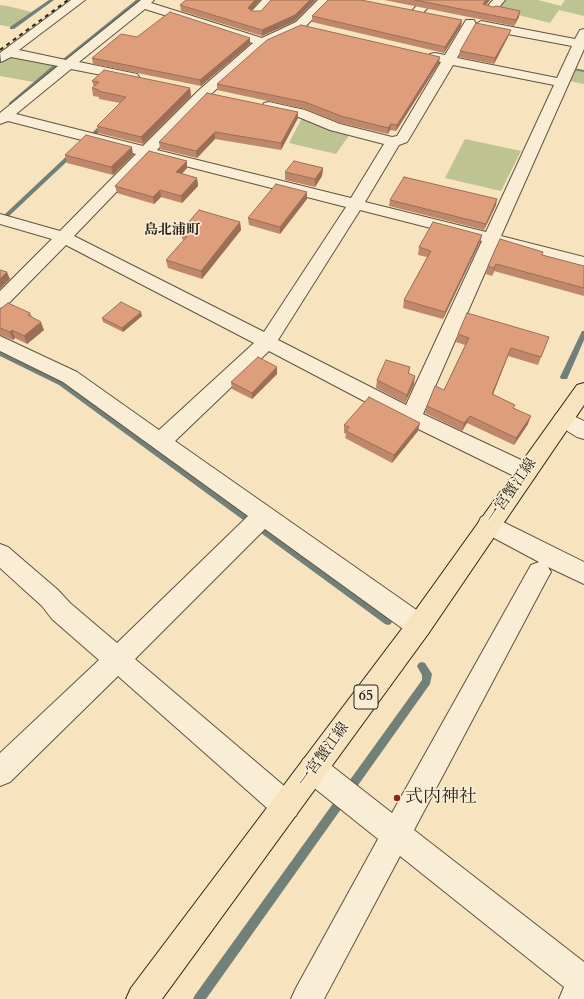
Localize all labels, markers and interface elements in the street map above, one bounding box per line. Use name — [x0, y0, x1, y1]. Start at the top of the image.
district label: 島北浦町 — [144, 223, 200, 239]
street label: 一宮蟹江線 — [483, 455, 541, 527]
road number: 65 — [354, 685, 378, 709]
street label: 一宮蟹江線 — [295, 719, 353, 791]
place label: 式内神社 — [405, 787, 477, 809]
marker: 式内神社 — [392, 793, 402, 803]

